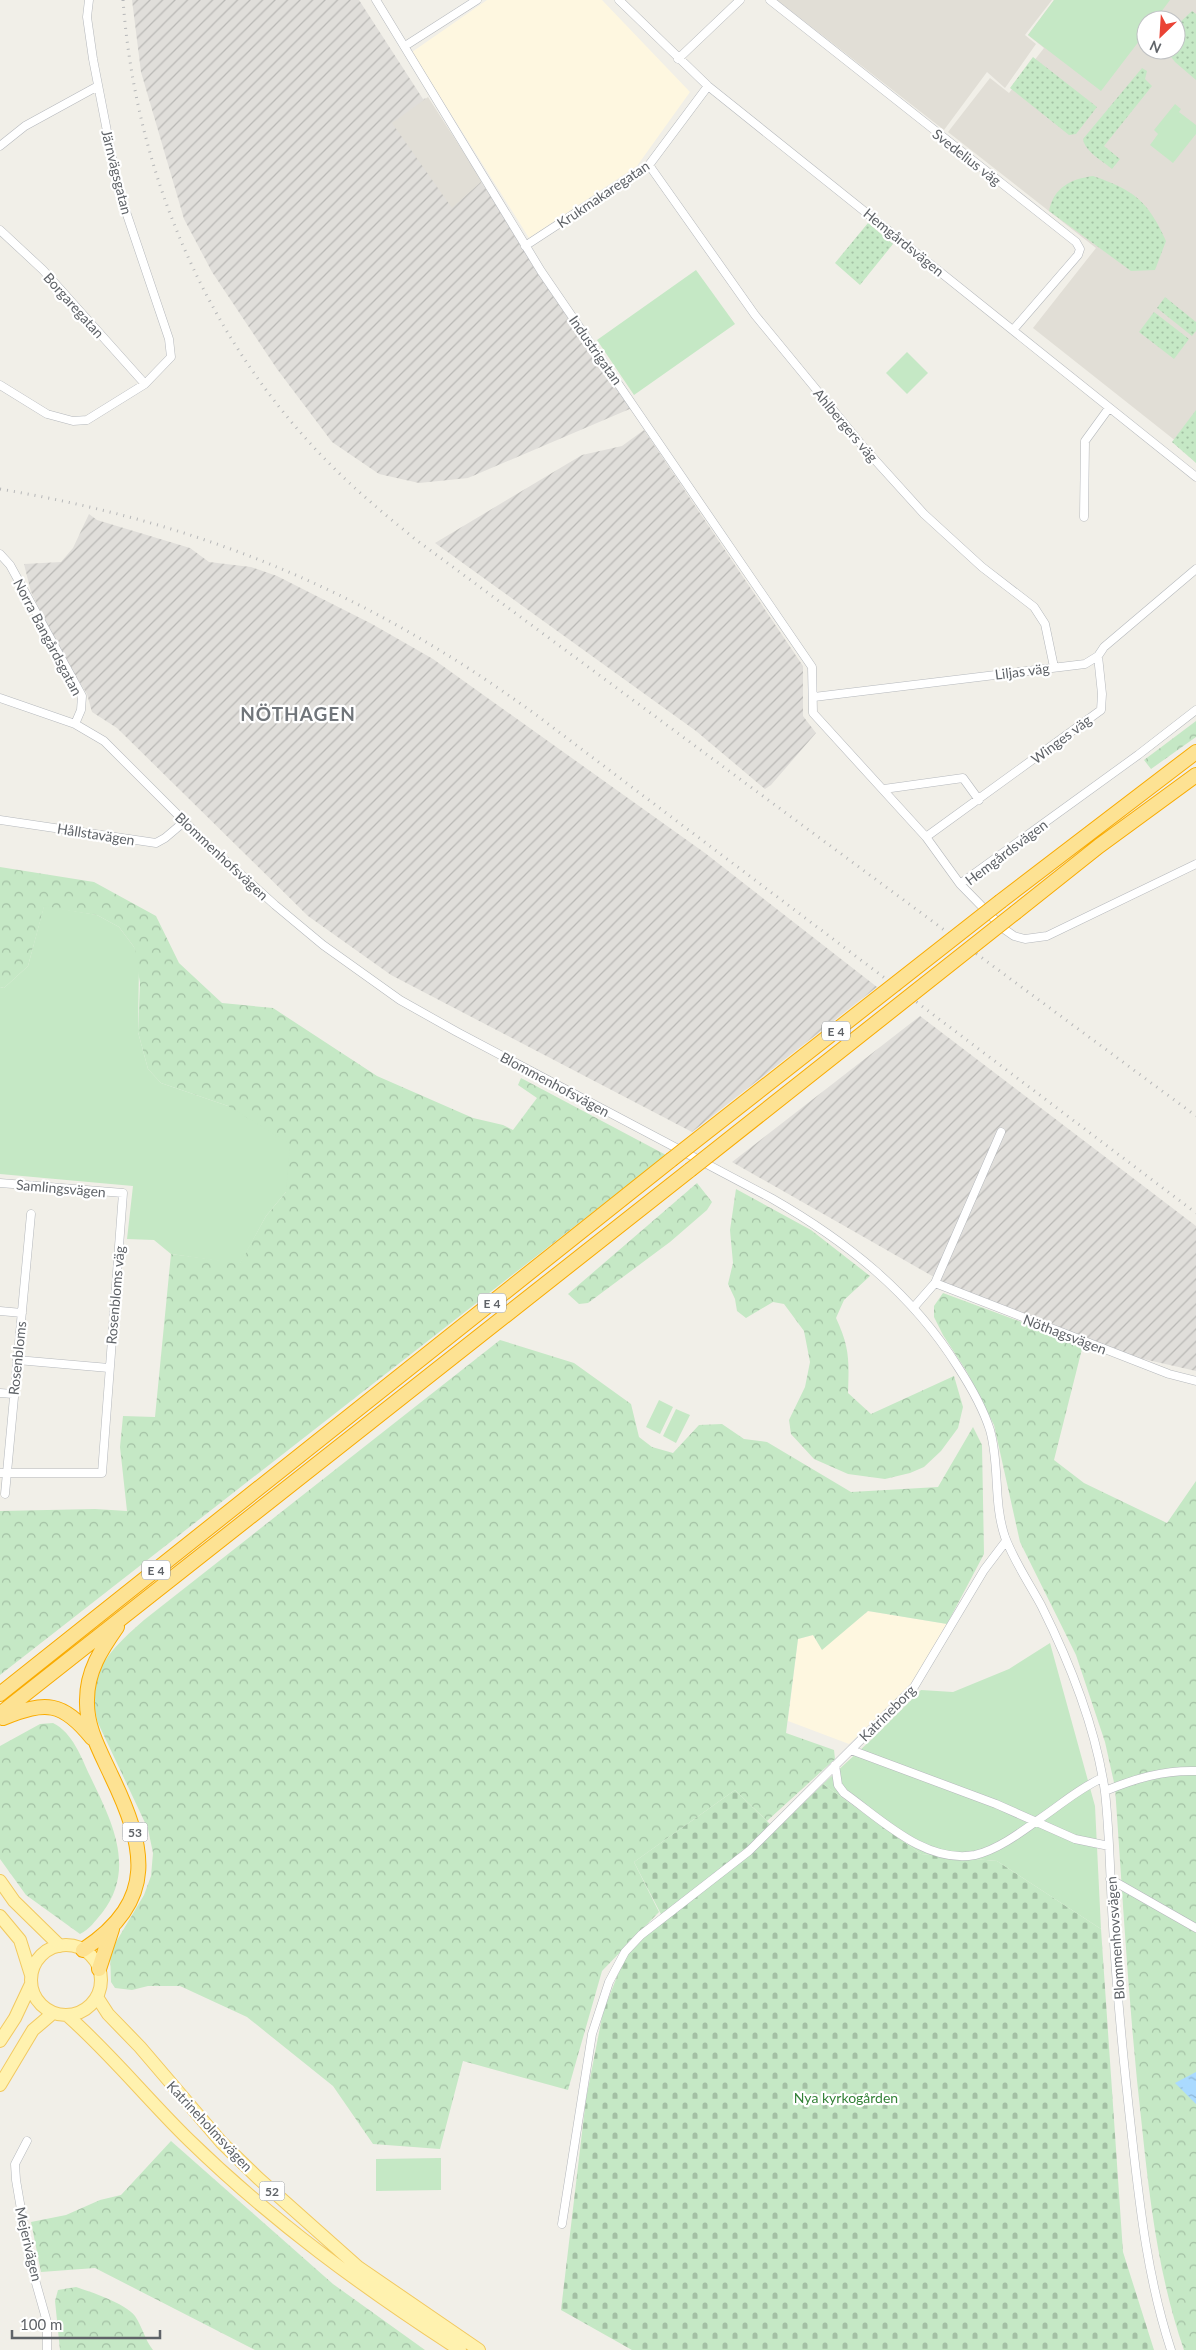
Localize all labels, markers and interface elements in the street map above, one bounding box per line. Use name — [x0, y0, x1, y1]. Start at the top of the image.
north arrow — [1136, 10, 1186, 60]
text: N — [1147, 37, 1164, 57]
street label: Svedelius väg — [929, 125, 1005, 189]
street label: Järnvägsgatan — [98, 128, 136, 216]
street label: Krukmakaregatan — [553, 157, 653, 231]
street label: Hemgårdsvägen — [860, 204, 948, 280]
street label: Borgaregatan — [40, 269, 108, 341]
street label: Industrigatan — [566, 312, 626, 388]
street label: Ahlbergers väg — [810, 385, 882, 465]
street label: Norra Bangårdsgatan — [10, 576, 86, 698]
street label: Liljas väg — [994, 659, 1050, 683]
district label: NÖTHAGEN — [240, 702, 356, 725]
street label: Winges väg — [1028, 711, 1094, 767]
street label: Blommenhofsvägen — [172, 808, 272, 904]
street label: Hemgårdsvägen — [961, 816, 1051, 888]
street label: Hållstavägen — [56, 819, 136, 849]
road number: E 4 — [822, 1021, 850, 1040]
street label: Blommenhofsvägen — [497, 1048, 613, 1120]
street label: Samlingsvägen — [15, 1176, 107, 1200]
street label: Rosenbloms väg — [102, 1245, 128, 1345]
road number: E 4 — [478, 1294, 506, 1312]
street label: Nöthagsvägen — [1021, 1310, 1109, 1358]
street label: Rosenbloms — [5, 1320, 29, 1396]
road number: E 4 — [142, 1560, 170, 1580]
street label: Katrineborg — [855, 1681, 919, 1745]
road number: 53 — [122, 1822, 148, 1841]
street label: Blommenhovsvägen — [1102, 1876, 1128, 2000]
street label: Katrineholmsvägen — [164, 2077, 256, 2175]
park label: Nya kyrkogården — [794, 2089, 898, 2106]
road number: 52 — [260, 2182, 284, 2200]
street label: Mejerivägen — [12, 2205, 46, 2283]
scale bar — [12, 2308, 160, 2340]
text: 100 m — [20, 2315, 62, 2333]

